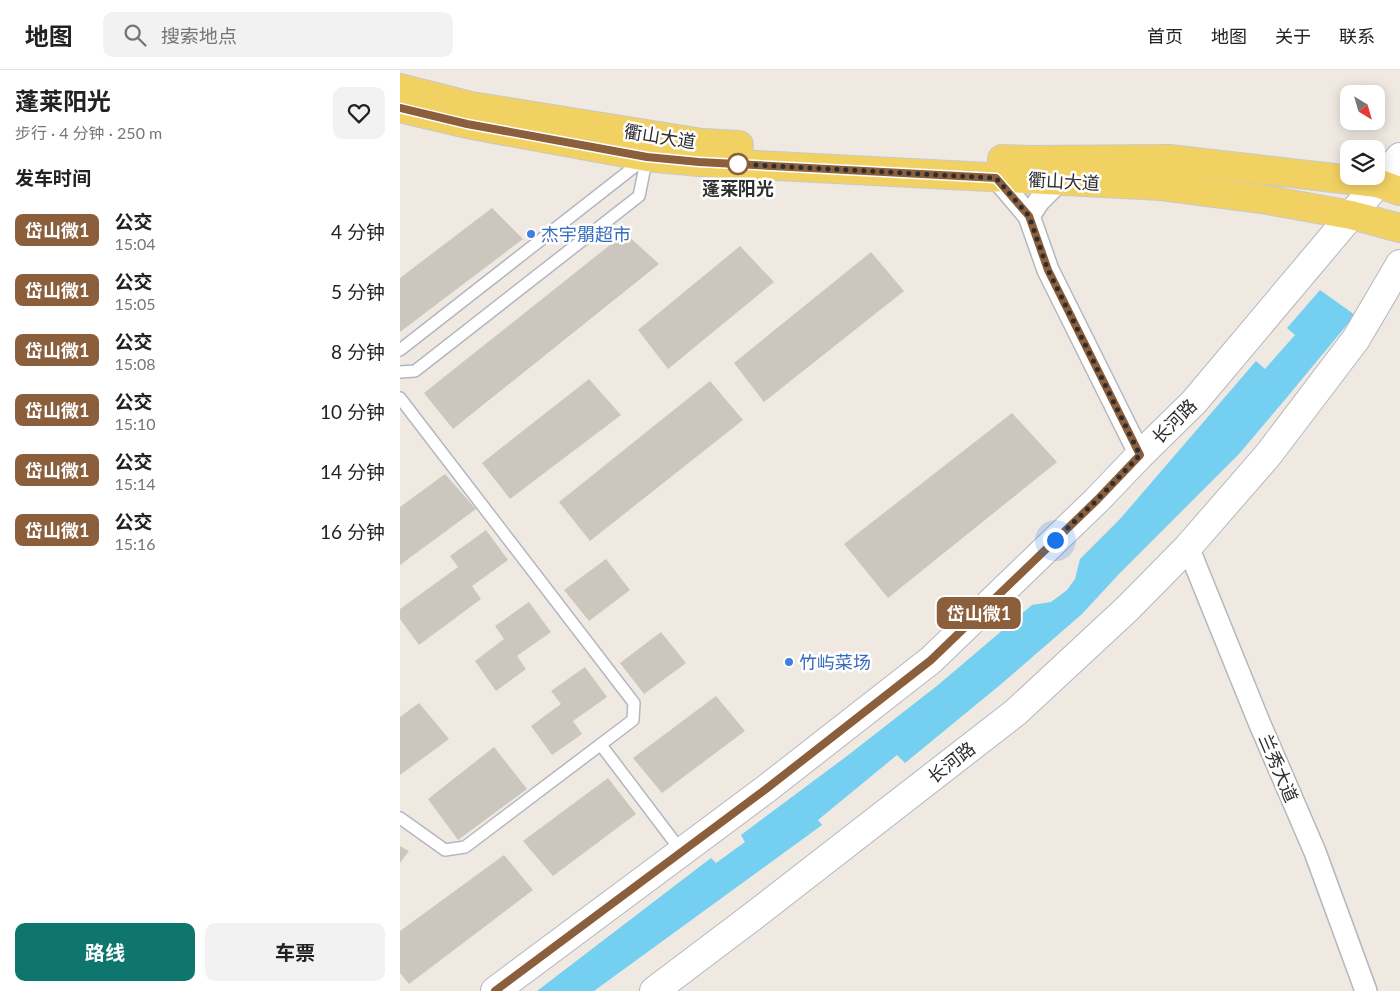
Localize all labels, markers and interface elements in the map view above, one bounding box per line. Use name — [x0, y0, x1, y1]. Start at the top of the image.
search box — [103, 12, 453, 57]
text: 地图 — [25, 21, 73, 50]
icon: search — [121, 21, 149, 49]
text: 搜索地点 — [161, 24, 237, 47]
text: 首页 — [1147, 25, 1183, 47]
text: 地图 — [1211, 25, 1247, 47]
text: 关于 — [1275, 25, 1311, 47]
text: 联系 — [1339, 25, 1375, 47]
north arrow — [1340, 85, 1385, 130]
map controls — [1340, 85, 1385, 185]
text: 蓬莱阳光 — [15, 86, 111, 115]
button: heart — [333, 87, 385, 139]
street label: 衢山大道 — [623, 120, 697, 152]
text: 步行 · 4 分钟 · 250 m — [15, 123, 162, 142]
button: layers — [1340, 140, 1385, 185]
marker: 蓬莱阳光 — [727, 153, 749, 175]
text: 发车时间 — [15, 166, 91, 189]
street label: 衢山大道 — [1027, 168, 1101, 194]
place label: 蓬莱阳光 — [702, 177, 774, 199]
text: 公交 — [114, 210, 152, 233]
text: 岱山微1 — [25, 219, 89, 241]
text: 4 分钟 — [331, 220, 385, 243]
place label: 杰宇朤超市 — [541, 223, 631, 245]
marker: 杰宇朤超市 — [525, 228, 537, 240]
text: 15:04 — [114, 234, 156, 253]
text: 公交 — [114, 270, 152, 293]
text: 岱山微1 — [25, 279, 89, 301]
text: 5 分钟 — [331, 280, 385, 303]
text: 15:05 — [114, 294, 156, 313]
text: 公交 — [114, 330, 152, 353]
text: 岱山微1 — [25, 339, 89, 361]
text: 8 分钟 — [331, 340, 385, 363]
text: 15:08 — [114, 354, 156, 373]
text: 公交 — [114, 390, 152, 413]
street label: 长河路 — [1147, 394, 1201, 448]
text: 岱山微1 — [25, 399, 89, 421]
text: 10 分钟 — [320, 400, 385, 423]
text: 15:10 — [114, 414, 156, 433]
text: 公交 — [114, 450, 152, 473]
text: 岱山微1 — [25, 459, 89, 481]
text: 14 分钟 — [320, 460, 385, 483]
text: 15:14 — [114, 474, 156, 493]
text: 公交 — [114, 510, 152, 533]
text: 岱山微1 — [25, 519, 89, 541]
text: 16 分钟 — [320, 520, 385, 543]
your location — [1043, 528, 1068, 553]
text: 15:16 — [114, 534, 156, 553]
line badge: 岱山微1 — [944, 597, 1014, 629]
text: 岱山微1 — [947, 602, 1011, 624]
place label: 竹屿菜场 — [799, 651, 871, 673]
marker: 竹屿菜场 — [783, 656, 795, 668]
street label: 兰秀大道 — [1255, 731, 1303, 805]
street label: 长河路 — [923, 737, 979, 787]
button: 路线 — [15, 923, 195, 981]
button: 车票 — [205, 923, 385, 981]

